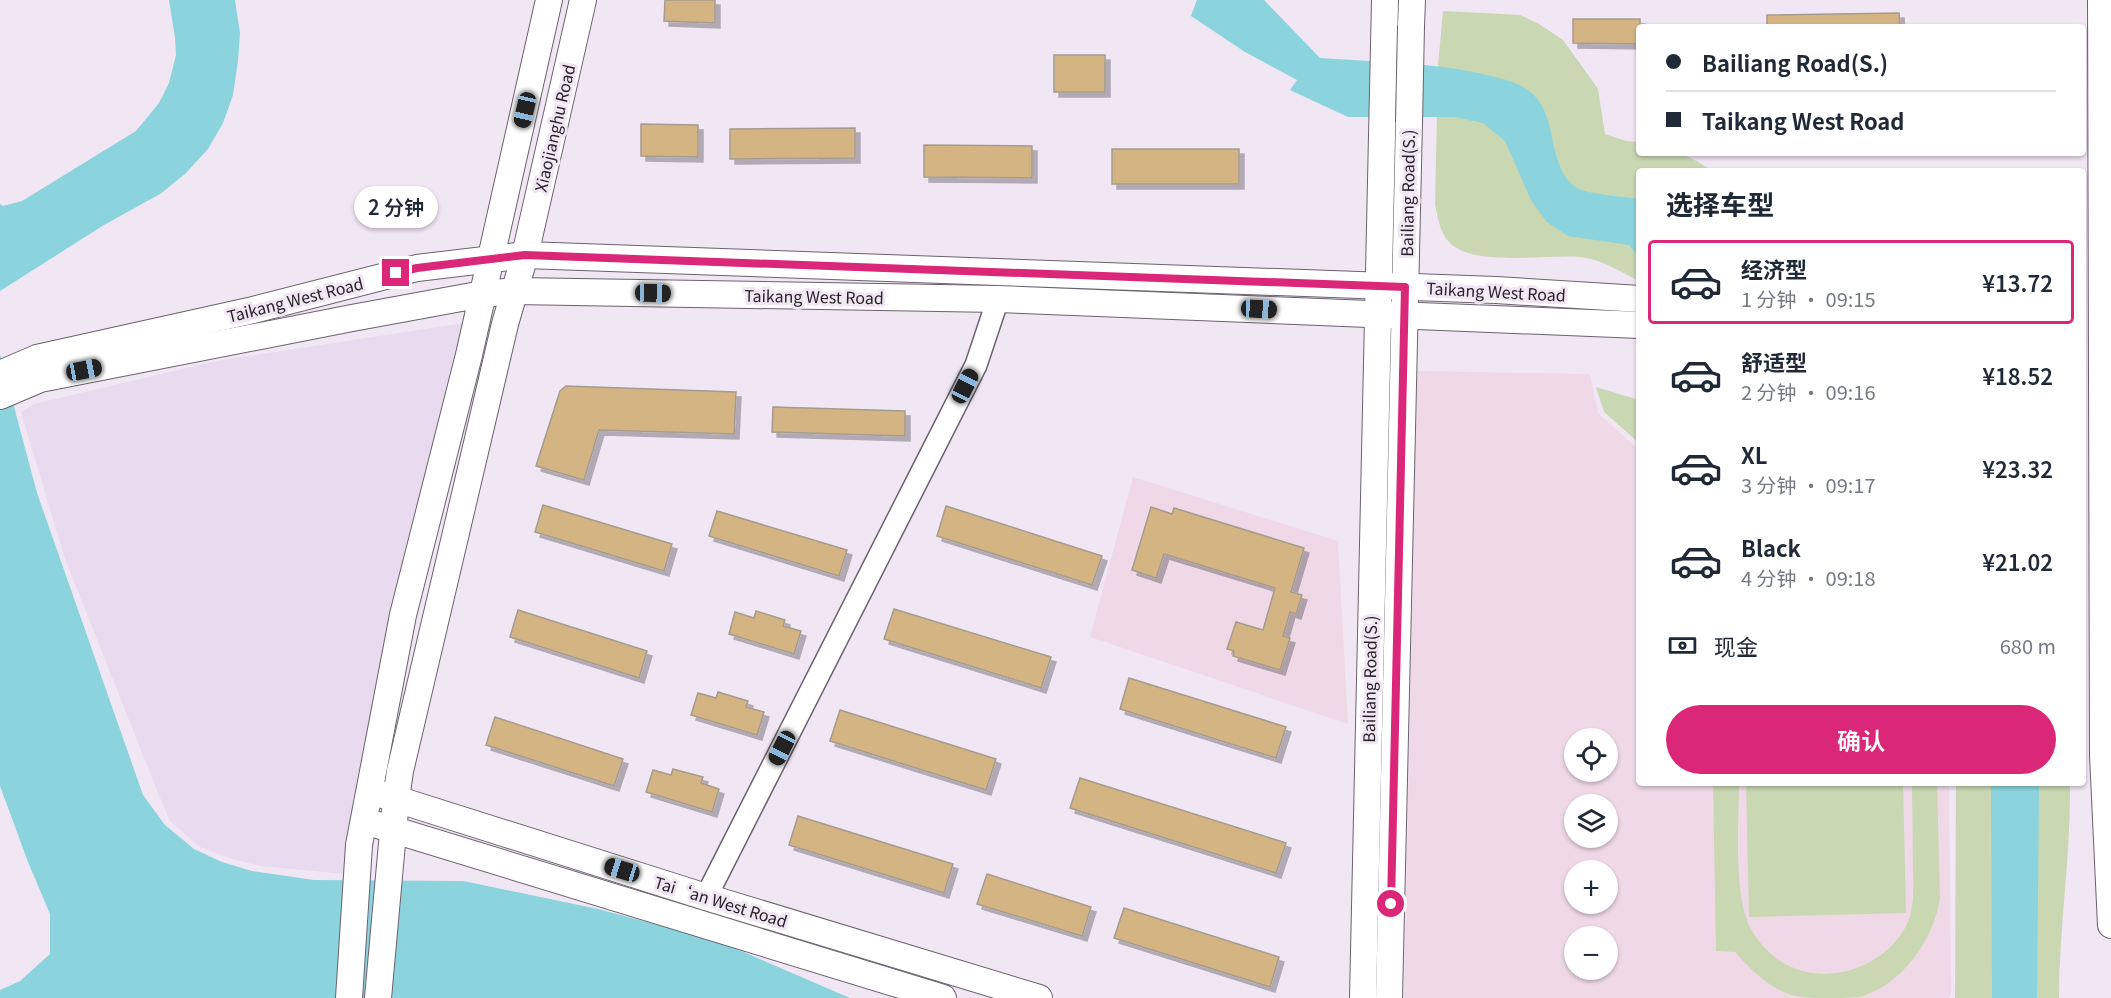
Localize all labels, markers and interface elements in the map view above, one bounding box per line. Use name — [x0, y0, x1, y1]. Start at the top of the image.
text: Bailiang Road(S.) — [1702, 46, 1888, 78]
street label: Xiaojianghu Road — [528, 62, 580, 194]
car — [512, 90, 538, 130]
text: Taikang West Road — [1702, 104, 1904, 136]
street label: Bailiang Road(S.) — [1394, 129, 1420, 257]
text: 选择车型 — [1666, 184, 1774, 223]
callout: 2 分钟 — [354, 186, 438, 228]
text: 2 分钟 — [368, 192, 424, 221]
text: 经济型 — [1741, 252, 1807, 284]
icon: car — [1669, 255, 1723, 309]
route end — [382, 259, 409, 286]
text: ¥13.72 — [1982, 266, 2053, 298]
street label: Taikang West Road — [224, 270, 366, 328]
street label: Taikang West Road — [1426, 275, 1566, 307]
street label: Taikang West Road — [744, 283, 884, 309]
car — [635, 284, 671, 302]
text: 1 分钟 · 09:15 — [1741, 284, 1876, 313]
car — [1241, 299, 1277, 319]
text: 舒适型 — [1741, 345, 1807, 377]
icon: car — [1669, 348, 1723, 402]
car — [65, 358, 103, 382]
text: ¥18.52 — [1982, 359, 2053, 391]
car — [949, 366, 981, 406]
text: 2 分钟 · 09:16 — [1741, 377, 1876, 406]
text: XL — [1741, 438, 1768, 470]
icon: car — [1669, 441, 1723, 495]
text: ¥23.32 — [1982, 452, 2053, 484]
text: 3 分钟 · 09:17 — [1741, 470, 1876, 499]
text: Black — [1741, 531, 1801, 563]
icon: car — [1669, 534, 1723, 588]
text: ¥21.02 — [1982, 545, 2053, 577]
text: 4 分钟 · 09:18 — [1741, 563, 1876, 592]
street label: Bailiang Road(S.) — [1356, 615, 1382, 743]
icon: cash — [1666, 629, 1699, 662]
text: 现金 — [1714, 629, 1758, 661]
text: 680 m — [2000, 631, 2056, 660]
button: 确认 — [1666, 705, 2056, 774]
car — [766, 728, 798, 768]
map controls — [1564, 728, 1618, 980]
button: locate — [1564, 728, 1618, 782]
button: layers — [1564, 794, 1618, 848]
car — [602, 856, 642, 884]
button: + — [1564, 860, 1618, 914]
street label: Tai‘an West Road — [652, 869, 790, 933]
route start — [1377, 890, 1404, 917]
button: − — [1564, 926, 1618, 980]

